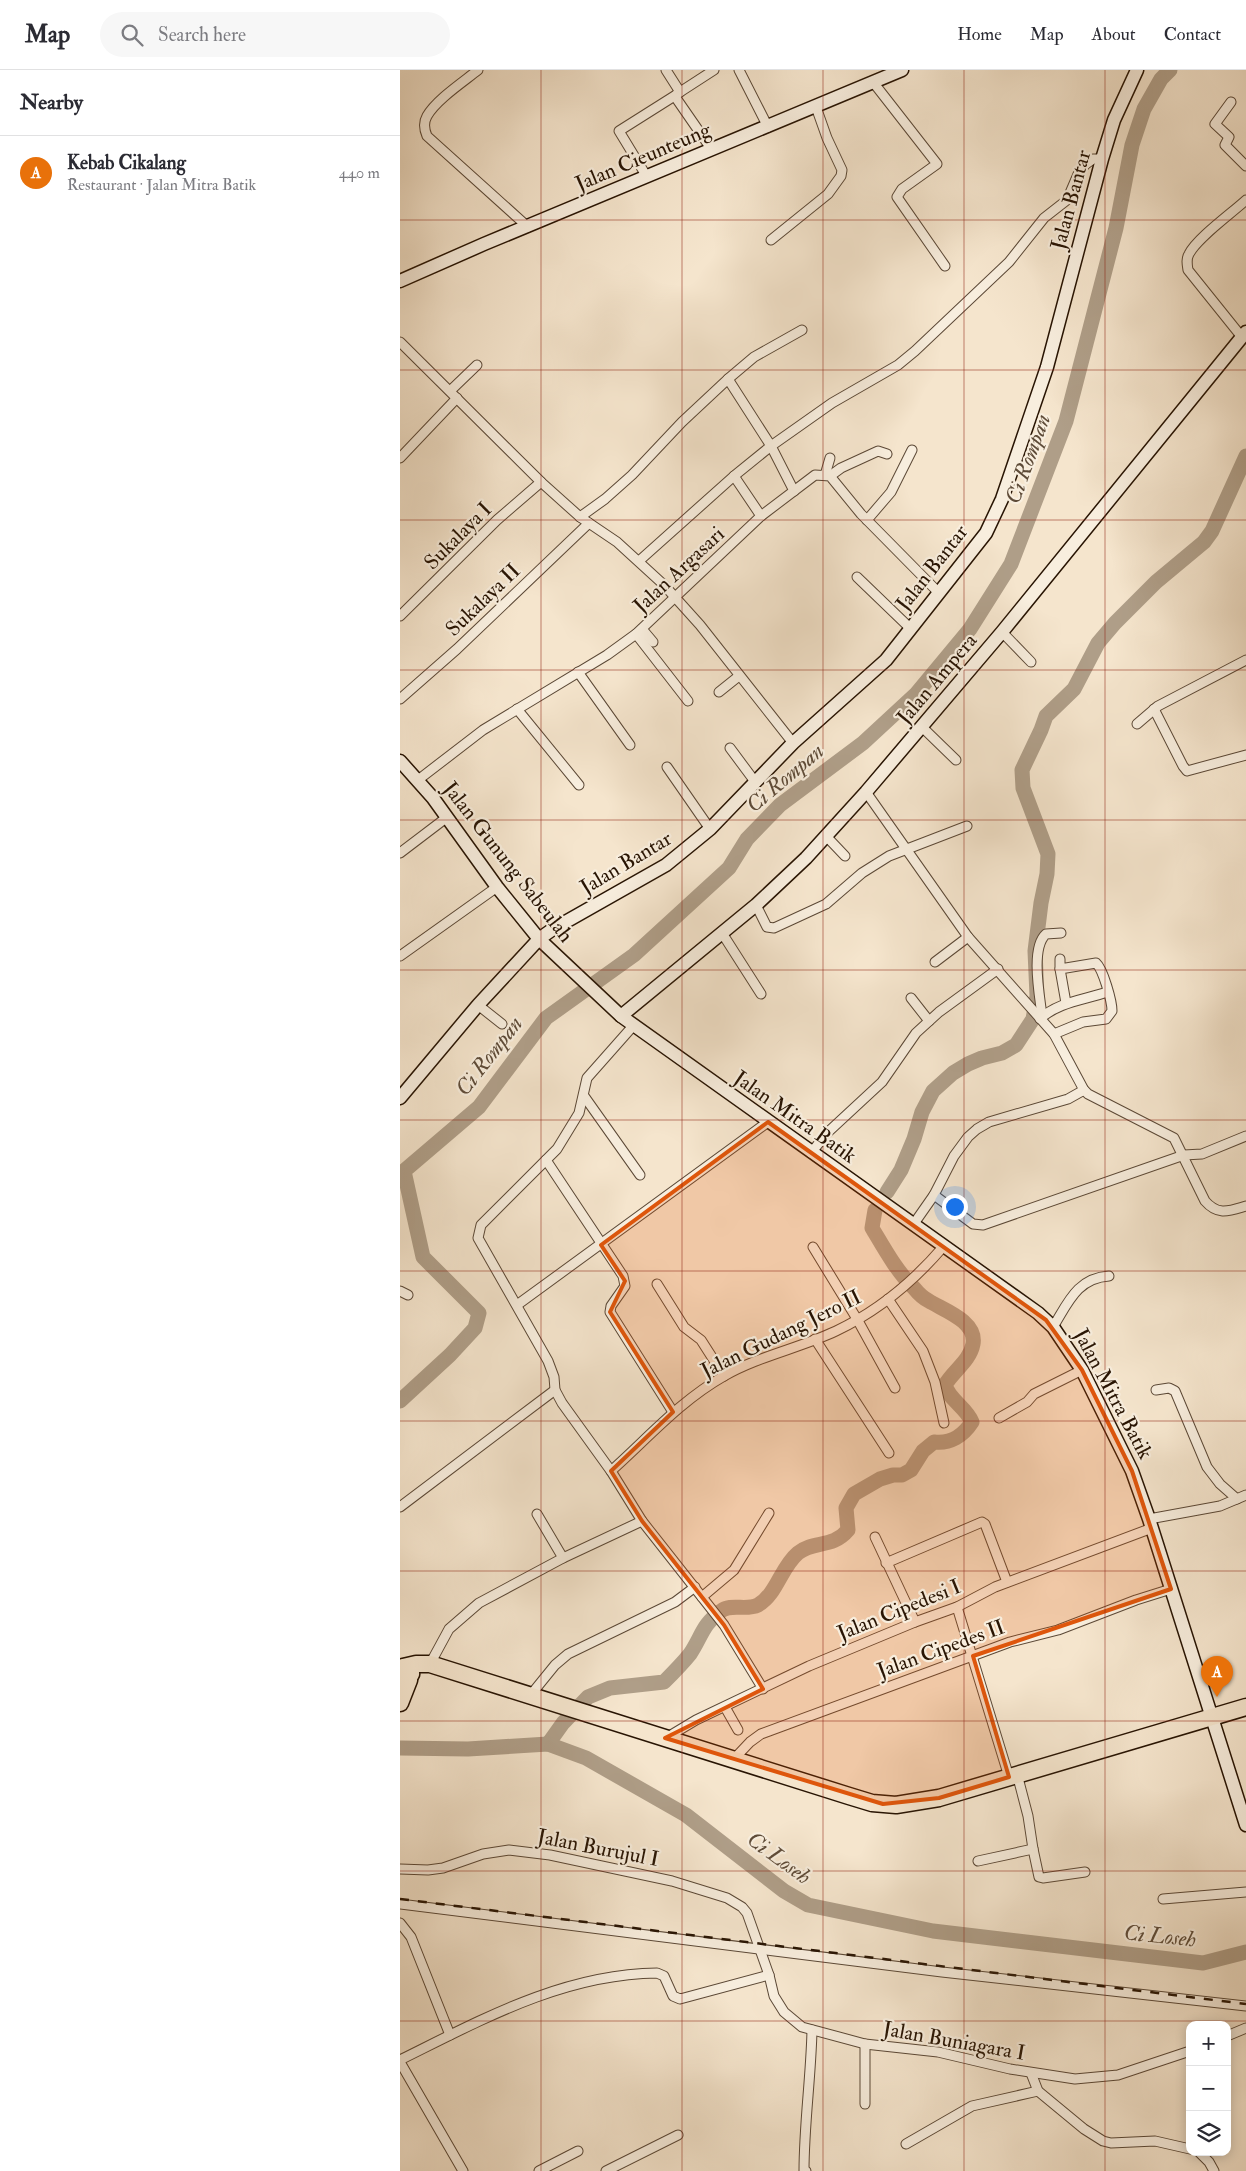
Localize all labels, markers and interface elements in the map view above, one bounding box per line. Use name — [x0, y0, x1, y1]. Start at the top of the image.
search box — [100, 12, 450, 57]
text: Map — [25, 19, 70, 50]
icon: search — [118, 21, 146, 49]
text: Search here — [158, 23, 246, 47]
text: Home — [957, 23, 1002, 46]
text: Map — [1030, 23, 1064, 46]
text: About — [1092, 23, 1136, 46]
text: Contact — [1164, 23, 1221, 46]
text: Nearby — [20, 89, 83, 116]
street label: Jalan Cieunteung — [570, 116, 715, 198]
street label: Jalan Bantar — [1044, 147, 1097, 254]
text: Kebab Cikalang — [67, 151, 186, 175]
text: A — [31, 163, 41, 183]
text: 440 m — [339, 163, 380, 183]
text: Restaurant · Jalan Mitra Batik — [67, 175, 256, 195]
water label: Ci Rompan — [999, 410, 1057, 508]
street label: Sukalaya I — [418, 496, 498, 576]
street label: Jalan Bantar — [889, 519, 974, 617]
street label: Jalan Argasari — [627, 521, 731, 620]
street label: Sukalaya II — [440, 558, 526, 642]
street label: Jalan Ampera — [890, 627, 983, 731]
water label: Ci Rompan — [740, 737, 830, 819]
street label: Jalan Gunung Sabeulah — [436, 775, 579, 948]
street label: Jalan Bantar — [574, 825, 677, 901]
water label: Ci Rompan — [449, 1011, 529, 1101]
street label: Jalan Mitra Batik — [727, 1064, 862, 1169]
your location — [942, 1194, 968, 1220]
street label: Jalan Gudang Jero II — [695, 1283, 866, 1385]
street label: Jalan Mitra Batik — [1067, 1323, 1159, 1464]
street label: Jalan Cipedesi I — [832, 1573, 965, 1647]
street label: Jalan Cipedes II — [873, 1613, 1008, 1685]
pin: A — [1201, 1656, 1233, 1697]
street label: Jalan Burujul I — [534, 1823, 661, 1873]
water label: Ci Loseh — [741, 1825, 817, 1891]
water label: Ci Loseh — [1122, 1918, 1198, 1954]
street label: Jalan Buniagara I — [880, 2015, 1027, 2067]
map controls — [1186, 2021, 1231, 2156]
button: + — [1186, 2021, 1231, 2066]
button: − — [1186, 2066, 1231, 2111]
button: layers — [1186, 2111, 1231, 2156]

